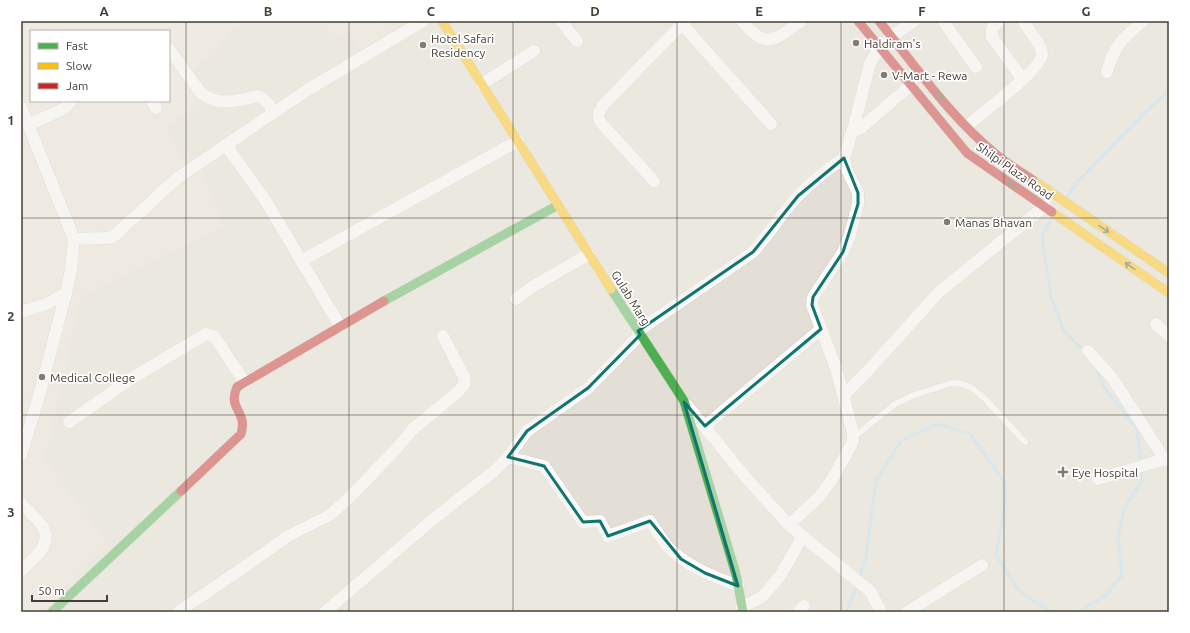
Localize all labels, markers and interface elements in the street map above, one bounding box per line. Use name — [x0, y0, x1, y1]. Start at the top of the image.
text: A — [99, 4, 109, 18]
text: B — [264, 4, 273, 18]
text: C — [427, 4, 436, 18]
text: D — [590, 4, 600, 18]
text: E — [755, 4, 763, 18]
text: F — [918, 4, 926, 18]
text: G — [1082, 4, 1091, 18]
legend — [30, 30, 170, 102]
place label: Hotel Safari Residency — [431, 32, 494, 59]
place label: Haldiram's — [864, 37, 921, 50]
marker: Haldiram's — [851, 38, 861, 48]
text: Fast — [66, 39, 88, 52]
marker: Hotel Safari Residency — [418, 40, 428, 50]
text: Slow — [66, 59, 92, 72]
place label: V-Mart - Rewa — [892, 69, 967, 82]
marker: V-Mart - Rewa — [879, 70, 889, 80]
text: Jam — [66, 79, 88, 92]
one-way arrow — [934, 90, 943, 101]
text: 1 — [7, 113, 15, 127]
street label: Shilpi Plaza Road — [974, 140, 1056, 202]
one-way arrow — [1007, 181, 1018, 189]
place label: Manas Bhavan — [955, 216, 1032, 229]
marker: Manas Bhavan — [942, 217, 952, 227]
one-way arrow — [1098, 225, 1109, 233]
one-way arrow — [1125, 262, 1136, 270]
street label: Gulab Marg — [609, 268, 653, 328]
text: 2 — [7, 309, 15, 323]
place label: Medical College — [50, 371, 135, 384]
marker: Medical College — [37, 372, 47, 382]
marker: Eye Hospital — [1057, 466, 1069, 478]
place label: Eye Hospital — [1072, 466, 1138, 479]
text: 3 — [7, 505, 15, 519]
scale bar — [32, 577, 107, 603]
text: 50 m — [38, 584, 65, 597]

